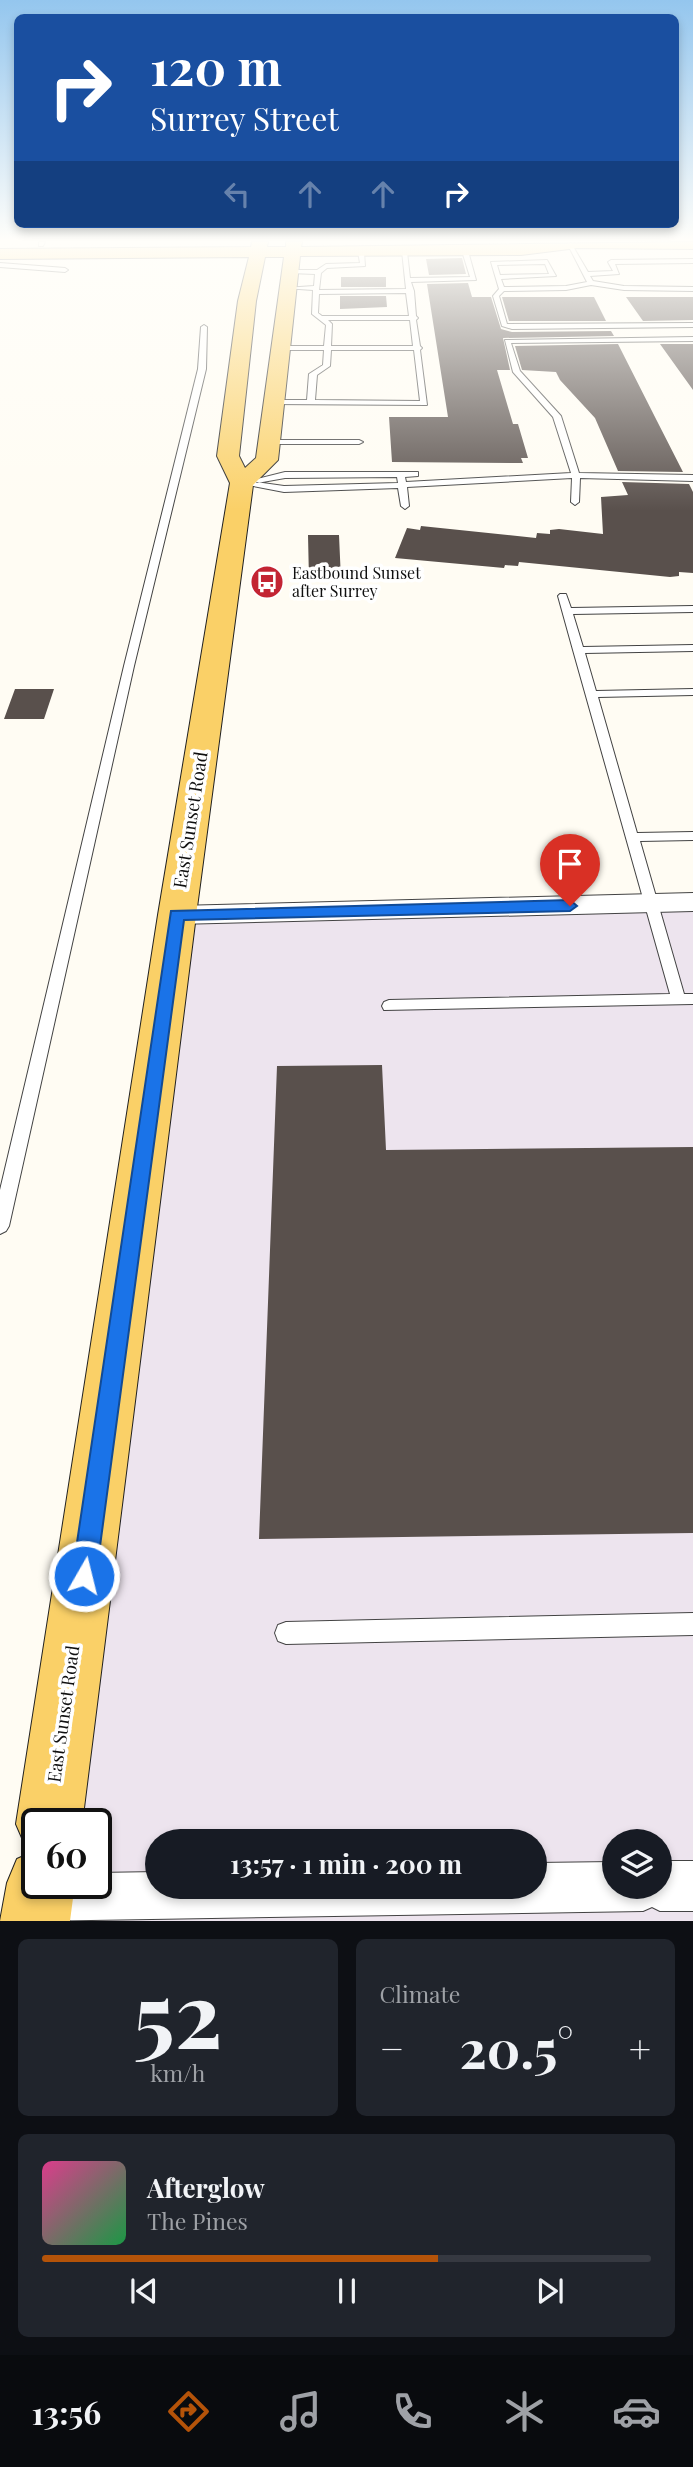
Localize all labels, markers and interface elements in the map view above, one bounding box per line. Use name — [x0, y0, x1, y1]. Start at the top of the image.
text: 120 m — [150, 33, 282, 98]
icon: right — [35, 42, 126, 133]
text: Surrey Street — [150, 96, 339, 139]
icon: left — [218, 175, 256, 213]
icon: ahead — [291, 175, 329, 213]
icon: ahead — [364, 175, 402, 213]
icon: right — [437, 175, 475, 213]
place label: Eastbound Sunset after Surrey — [292, 562, 421, 601]
bus stop icon: Eastbound Sunset after Surrey — [248, 563, 286, 601]
street label: East Sunset Road — [167, 749, 213, 890]
pin — [540, 834, 600, 906]
icon: arrive — [551, 845, 589, 883]
position arrow — [47, 1539, 121, 1613]
street label: East Sunset Road — [42, 1643, 85, 1784]
speed limit sign: 60 — [21, 1808, 112, 1899]
map controls — [602, 1829, 672, 1899]
button: layers — [602, 1829, 672, 1899]
text: 13:57 · 1 min · 200 m — [230, 1846, 462, 1881]
text: 52 — [133, 1951, 222, 2072]
text: Climate — [380, 1978, 460, 2009]
text: 20.5° — [459, 2013, 573, 2082]
text: − — [380, 2022, 404, 2073]
text: + — [629, 2022, 651, 2073]
text: km/h — [150, 2057, 205, 2088]
text: Afterglow — [147, 2170, 265, 2205]
text: The Pines — [147, 2205, 248, 2236]
icon: previous — [125, 2272, 163, 2310]
icon: pause — [328, 2272, 366, 2310]
icon: next — [531, 2272, 569, 2310]
icon: directions — [164, 2387, 213, 2436]
icon: music — [276, 2387, 325, 2436]
icon: phone — [388, 2387, 437, 2436]
icon: climate — [500, 2387, 549, 2436]
icon: car — [612, 2387, 661, 2436]
text: 13:56 — [32, 2390, 101, 2433]

